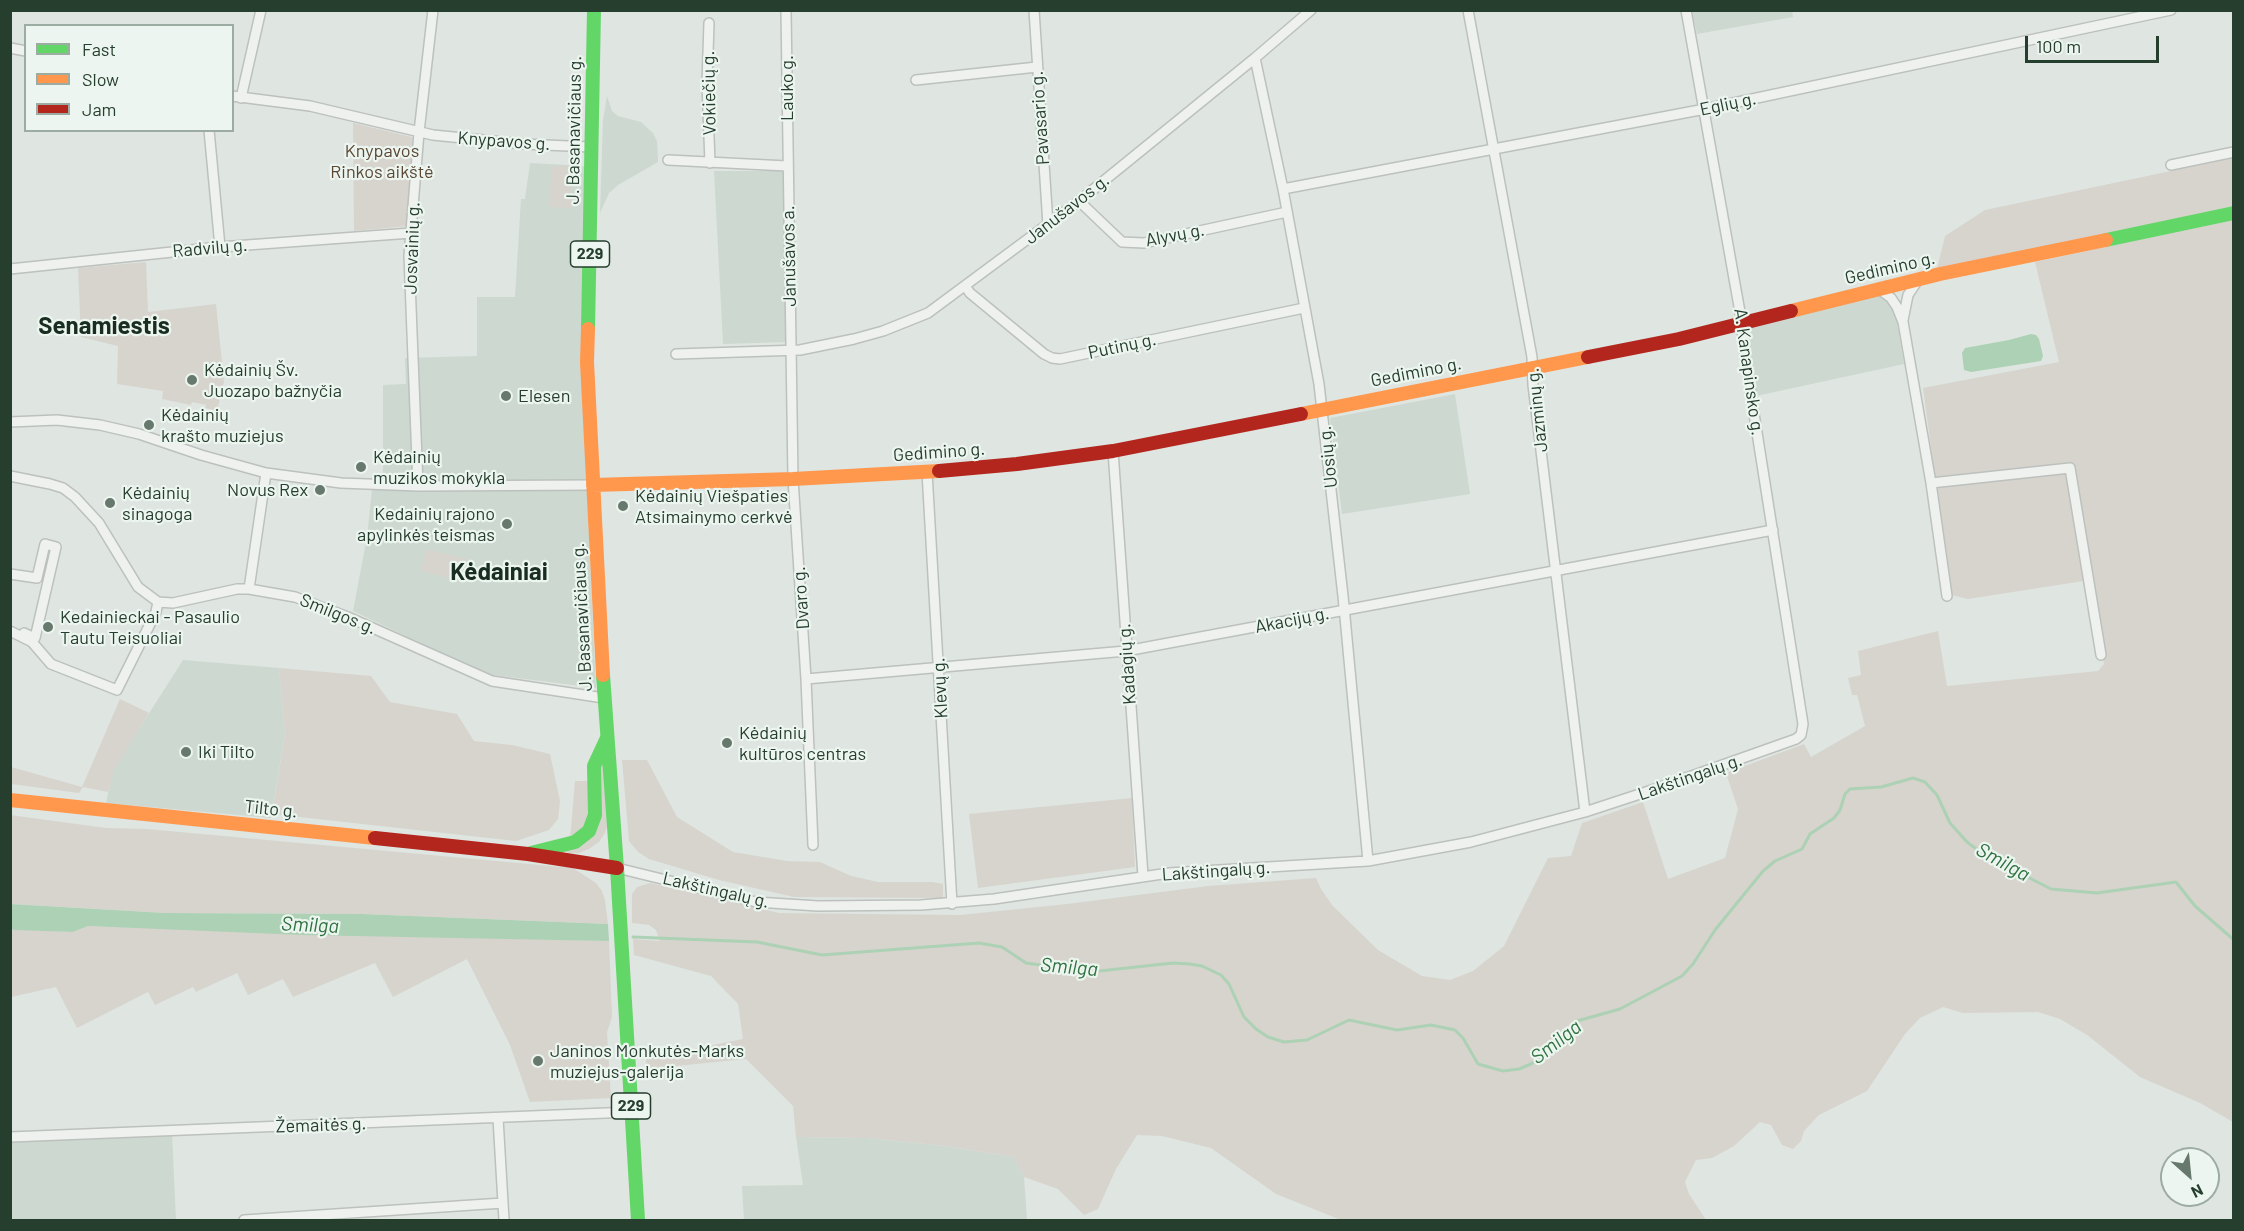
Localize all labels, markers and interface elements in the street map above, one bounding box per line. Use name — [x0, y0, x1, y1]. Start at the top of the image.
legend — [24, 24, 234, 132]
scale bar — [2028, 24, 2162, 62]
text: 100 m — [2036, 35, 2081, 57]
text: Fast — [82, 38, 116, 60]
street label: Vokiečių g. — [697, 51, 721, 135]
street label: Lauko g. — [776, 55, 798, 121]
street label: J. Basanavičiaus g. — [562, 56, 586, 204]
text: Slow — [82, 68, 119, 90]
street label: Pavasario g. — [1026, 70, 1054, 166]
street label: Eglių g. — [1698, 87, 1758, 121]
text: Jam — [82, 98, 116, 120]
street label: Knypavos g. — [457, 127, 551, 155]
park label: Knypavos Rinkos aikštė — [330, 140, 434, 182]
street label: Janušavos g. — [1020, 169, 1114, 249]
street label: Josvainių g. — [400, 201, 424, 295]
street label: Janušavos a. — [777, 205, 801, 307]
street label: Alyvų g. — [1144, 219, 1206, 251]
street label: Radvilų g. — [172, 234, 248, 262]
road number: 229 — [570, 241, 610, 267]
street label: Gedimino g. — [1843, 247, 1937, 289]
street label: A. Kanapinsko g. — [1729, 307, 1769, 437]
district label: Senamiestis — [38, 312, 170, 340]
street label: Putinų g. — [1086, 328, 1158, 364]
street label: Gedimino g. — [1369, 353, 1463, 391]
place label: Kėdainių Šv. Juozapo bažnyčia — [204, 359, 342, 401]
street label: Jazminų g. — [1522, 367, 1552, 453]
marker: Kėdainių Šv. Juozapo bažnyčia — [185, 373, 199, 387]
place label: Elesen — [518, 385, 570, 407]
marker: Elesen — [499, 389, 513, 403]
place label: Kėdainių krašto muziejus — [161, 404, 284, 446]
marker: Kėdainių krašto muziejus — [142, 418, 156, 432]
street label: Uosių g. — [1314, 425, 1342, 489]
street label: Gedimino g. — [892, 438, 986, 466]
place label: Kėdainių muzikos mokykla — [373, 446, 505, 488]
marker: Kėdainių muzikos mokykla — [354, 460, 368, 474]
place label: Novus Rex — [227, 479, 308, 501]
place label: Kėdainių sinagoga — [122, 482, 192, 524]
marker: Novus Rex — [313, 483, 327, 497]
place label: Kėdainių Viešpaties Atsimainymo cerkvė — [635, 485, 792, 528]
marker: Kėdainių sinagoga — [103, 496, 117, 510]
marker: Kėdainių Viešpaties Atsimainymo cerkvė — [616, 499, 630, 513]
place label: Kedainių rajono apylinkės teismas — [357, 503, 495, 546]
marker: Kedainių rajono apylinkės teismas — [500, 517, 514, 531]
street label: J. Basanavičiaus g. — [567, 542, 597, 692]
district label: Kėdainiai — [450, 558, 548, 586]
street label: Dvaro g. — [788, 566, 814, 630]
street label: Smilgos g. — [297, 589, 379, 639]
street label: Akacijų g. — [1253, 602, 1331, 638]
place label: Kedainieckai - Pasaulio Tautu Teisuoliai — [60, 606, 240, 648]
marker: Kedainieckai - Pasaulio Tautu Teisuoliai — [41, 620, 55, 634]
street label: Kadagių g. — [1113, 623, 1141, 705]
street label: Klevų g. — [928, 657, 952, 719]
place label: Kėdainių kultūros centras — [739, 722, 866, 764]
marker: Kėdainių kultūros centras — [720, 736, 734, 750]
place label: Iki Tilto — [198, 741, 255, 763]
marker: Iki Tilto — [179, 745, 193, 759]
street label: Lakštingalų g. — [1635, 749, 1745, 805]
street label: Tilto g. — [243, 795, 299, 823]
water label: Smilga — [1972, 838, 2034, 886]
street label: Lakštingalų g. — [1161, 856, 1271, 886]
street label: Lakštingalų g. — [661, 867, 771, 913]
water label: Smilga — [281, 912, 339, 938]
water label: Smilga — [1039, 953, 1099, 981]
water label: Smilga — [1526, 1015, 1586, 1069]
place label: Janinos Monkutės-Marks muziejus-galerija — [550, 1040, 744, 1082]
marker: Janinos Monkutės-Marks muziejus-galerija — [531, 1054, 545, 1068]
road number: 229 — [612, 1093, 650, 1119]
street label: Žemaitės g. — [275, 1113, 367, 1137]
north arrow — [2160, 1147, 2220, 1207]
text: N — [2188, 1181, 2207, 1203]

